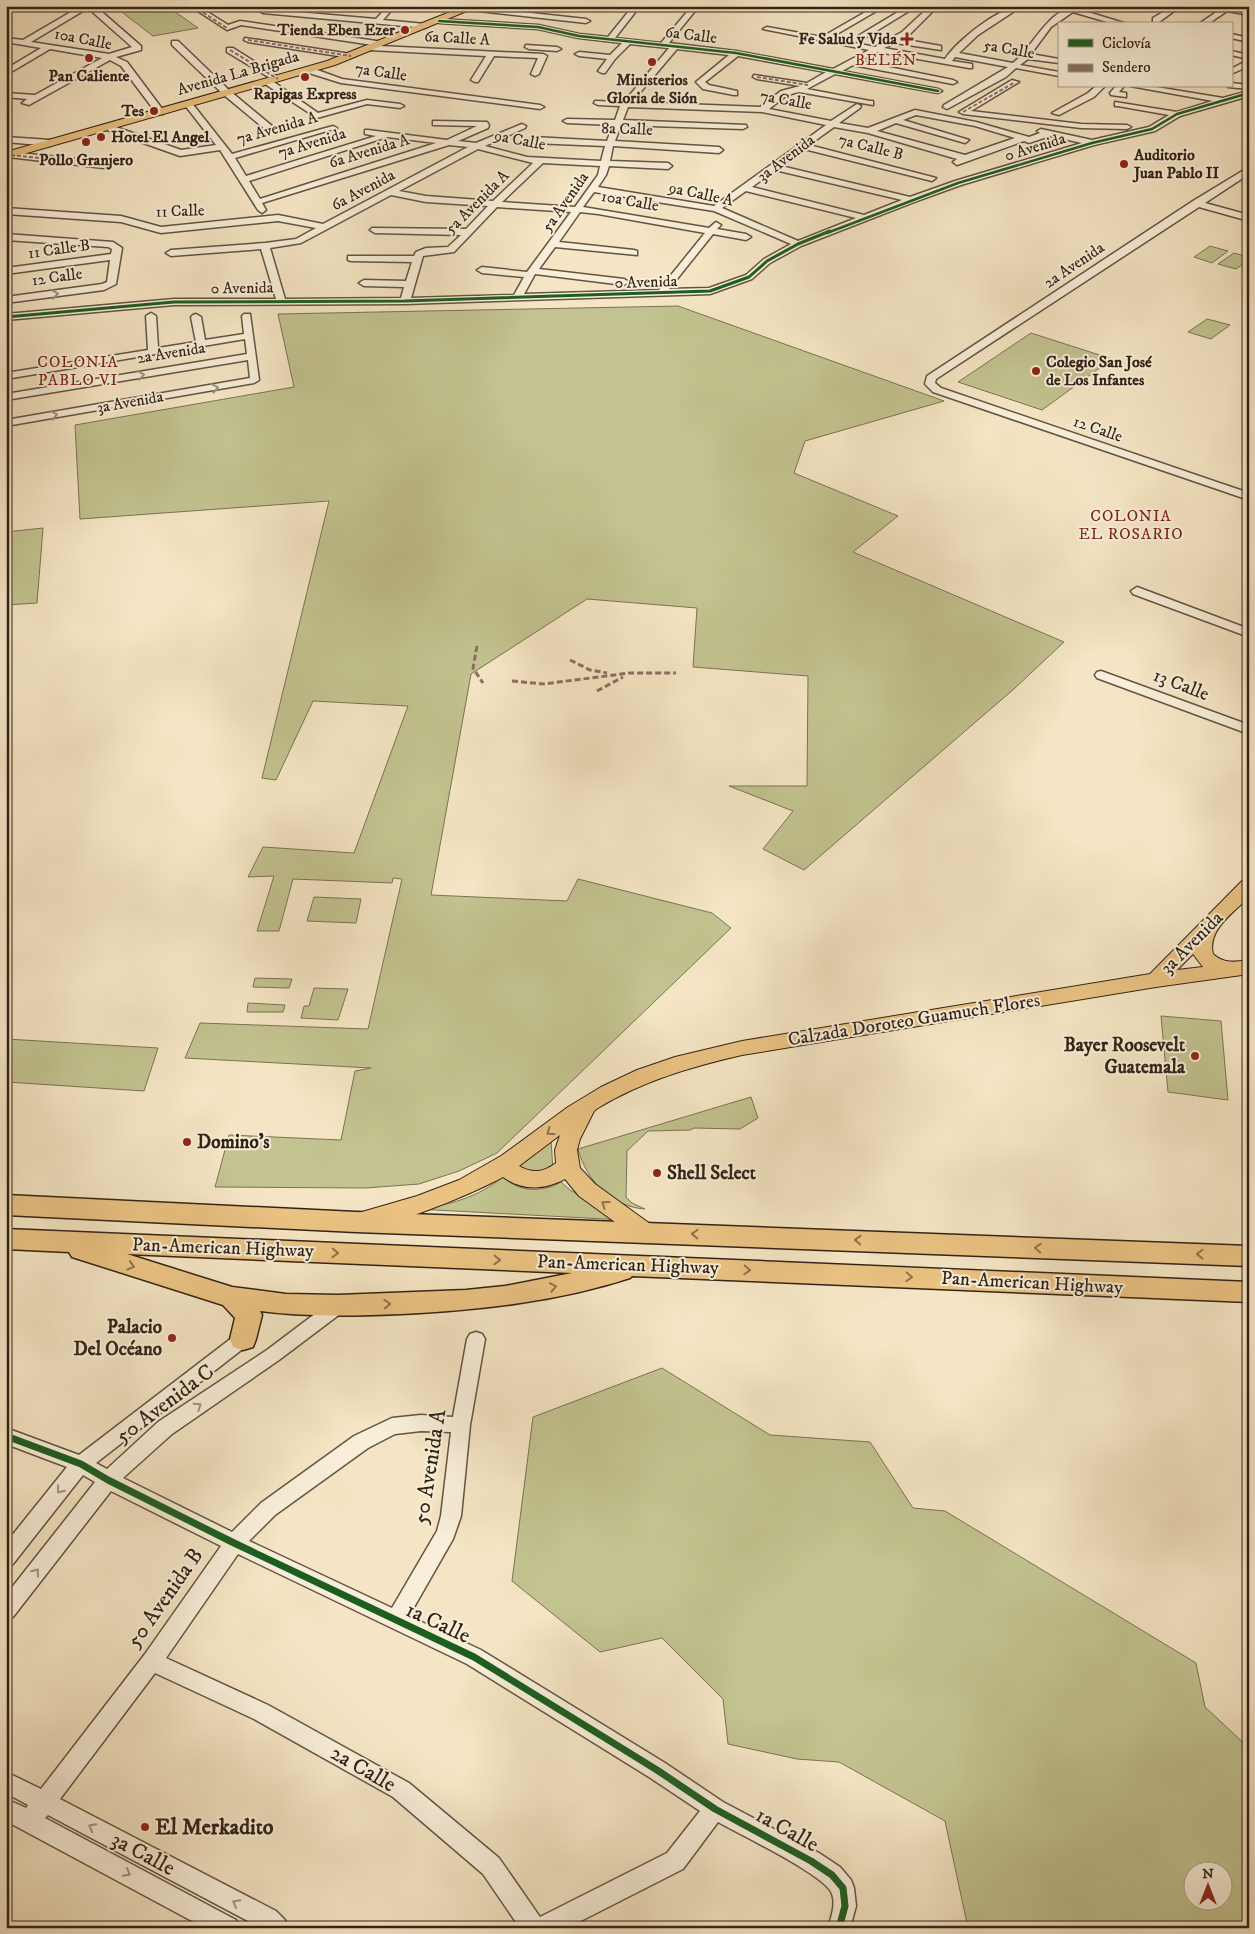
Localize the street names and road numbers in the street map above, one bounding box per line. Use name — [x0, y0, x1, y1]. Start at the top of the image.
street label: 6a Calle — [664, 22, 718, 48]
street label: 10a Calle — [52, 24, 114, 54]
street label: 6a Calle A — [424, 26, 491, 50]
street label: 5a Calle — [982, 35, 1037, 63]
street label: Avenida La Brigada — [175, 46, 301, 100]
street label: 7a Calle — [354, 58, 409, 86]
street label: 7a Calle — [759, 86, 814, 114]
street label: 7a Avenida A — [234, 107, 320, 149]
street label: 8a Calle — [601, 118, 654, 140]
street label: 7a Avenida — [276, 124, 348, 162]
street label: 9a Calle — [492, 125, 548, 155]
street label: 0 Avenida — [1002, 128, 1068, 166]
street label: 6a Avenida A — [326, 129, 412, 173]
street label: 7a Calle B — [837, 129, 905, 165]
street label: 3a Avenida — [753, 130, 819, 186]
street label: 6a Avenida — [328, 165, 398, 215]
street label: 5a Avenida A — [441, 165, 514, 238]
street label: 5a Avenida — [537, 168, 593, 236]
street label: 9a Calle A — [666, 177, 736, 211]
street label: 10a Calle — [600, 186, 661, 216]
street label: 11 Calle — [155, 200, 205, 222]
street label: 11 Calle B — [27, 235, 91, 263]
street label: 2a Avenida — [1040, 237, 1108, 293]
street label: 12 Calle — [30, 264, 84, 290]
street label: 0 Avenida — [614, 271, 678, 293]
street label: 0 Avenida — [210, 277, 274, 299]
street label: 2a Avenida — [135, 338, 207, 368]
street label: 3a Avenida — [95, 386, 165, 418]
street label: 12 Calle — [1071, 411, 1126, 447]
street label: 13 Calle — [1150, 664, 1212, 706]
street label: 3a Avenida — [1156, 907, 1228, 979]
street label: Calzada Doroteo Guamuch Flores — [786, 989, 1042, 1051]
street label: Pan-American Highway — [132, 1233, 315, 1263]
street label: Pan-American Highway — [537, 1250, 720, 1280]
street label: Pan-American Highway — [940, 1267, 1125, 1299]
street label: 50 Avenida C — [110, 1358, 220, 1450]
street label: 50 Avenida A — [408, 1407, 453, 1526]
street label: 50 Avenida B — [121, 1543, 209, 1653]
street label: 1a Calle — [401, 1596, 475, 1650]
street label: 2a Calle — [325, 1740, 401, 1798]
street label: 1a Calle — [751, 1802, 823, 1858]
street label: 3a Calle — [106, 1826, 180, 1882]

